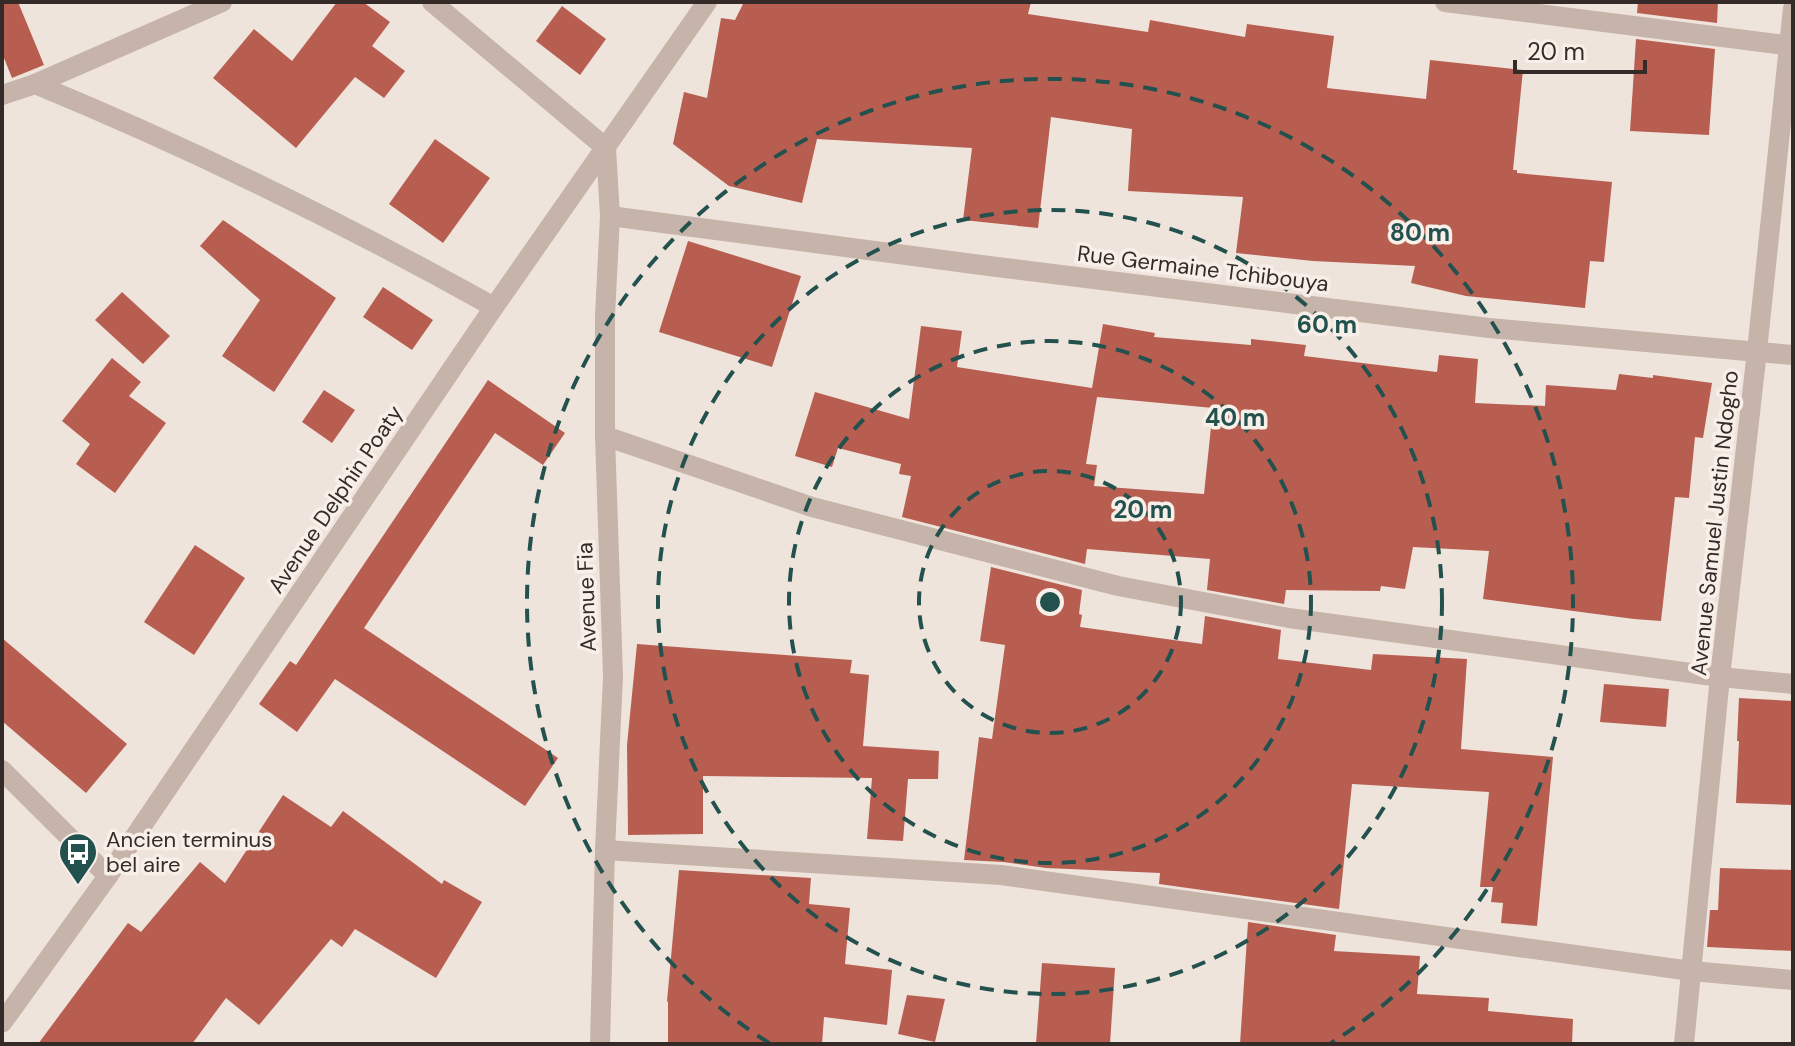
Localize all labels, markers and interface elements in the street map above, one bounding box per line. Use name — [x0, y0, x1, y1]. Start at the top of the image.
scale bar — [1515, 24, 1645, 74]
text: 20 m — [1527, 36, 1585, 67]
text: 80 m — [1390, 217, 1450, 248]
street label: Rue Germaine Tchibouya — [1076, 239, 1330, 298]
text: 60 m — [1297, 309, 1357, 340]
street label: Avenue Samuel Justin Ndogho — [1684, 369, 1745, 677]
street label: Avenue Delphin Poaty — [262, 400, 409, 599]
text: 40 m — [1205, 402, 1265, 433]
text: 20 m — [1114, 494, 1172, 525]
street label: Avenue Fia — [570, 542, 603, 652]
centre of rings — [1036, 588, 1064, 616]
place label: Ancien terminus bel aire — [106, 825, 272, 879]
bus stop icon: Ancien terminus bel aire — [57, 831, 99, 886]

